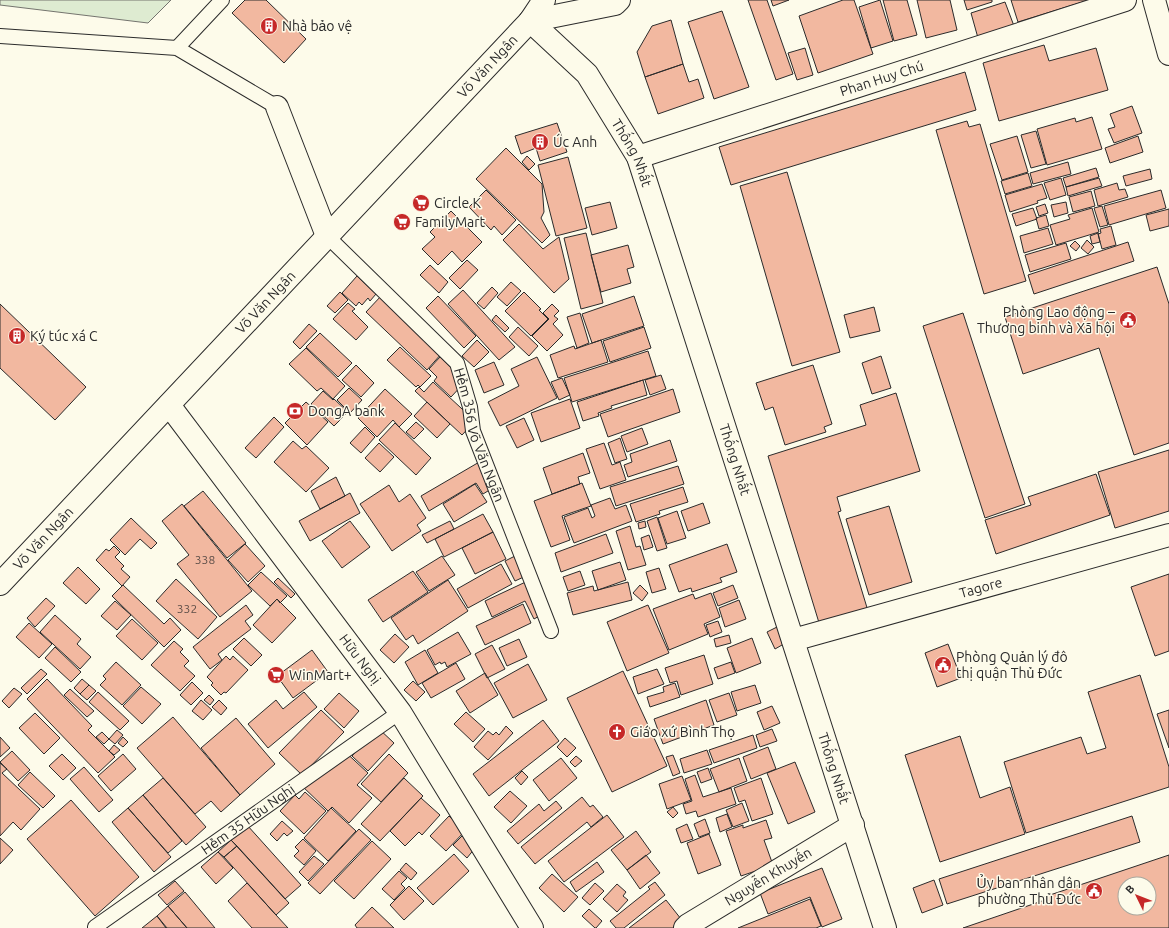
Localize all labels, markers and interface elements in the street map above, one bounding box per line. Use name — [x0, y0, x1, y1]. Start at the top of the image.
building icon: Nhà bảo vệ — [259, 16, 279, 36]
place label: Nhà bảo vệ — [282, 18, 352, 34]
street label: Võ Văn Ngân — [454, 32, 521, 101]
street label: Phan Huy Chú — [838, 57, 926, 99]
street label: Thống Nhất — [609, 116, 656, 189]
building icon: Úc Anh — [530, 132, 550, 152]
place label: Úc Anh — [553, 133, 597, 150]
supermarket icon: Circle K — [411, 193, 431, 213]
place label: Circle K — [434, 195, 481, 211]
supermarket icon: FamilyMart — [392, 212, 412, 232]
place label: FamilyMart — [415, 214, 486, 230]
street label: Võ Văn Ngân — [232, 268, 299, 337]
place label: Phòng Lao động – Thương binh và Xã hội — [977, 304, 1115, 336]
public building icon: Phòng Lao động – Thương binh và Xã hội — [1118, 310, 1138, 330]
building icon: Ký túc xá C — [7, 326, 27, 346]
place label: Ký túc xá C — [30, 328, 98, 344]
street label: Hẻm 356 Võ Văn Ngân — [451, 366, 508, 504]
bank icon: DongA bank — [285, 401, 305, 421]
place label: DongA bank — [308, 403, 385, 419]
street label: Thống Nhất — [716, 422, 754, 498]
street label: Võ Văn Ngân — [10, 503, 76, 573]
house number: 338 — [195, 553, 215, 566]
street label: Tagore — [958, 574, 1004, 601]
house number: 332 — [177, 602, 197, 615]
street label: Hữu Nghị — [336, 631, 384, 687]
place label: Phòng Quản lý đô thị quận Thủ Đức — [956, 649, 1068, 681]
public building icon: Phòng Quản lý đô thị quận Thủ Đức — [933, 655, 953, 675]
supermarket icon: WinMart+ — [266, 665, 286, 685]
place label: WinMart+ — [289, 667, 352, 683]
church icon: Giáo xứ Bình Thọ — [607, 722, 627, 742]
place label: Giáo xứ Bình Thọ — [630, 724, 735, 740]
street label: Thống Nhất — [815, 730, 853, 806]
street label: Hẻm 35 Hữu Nghị — [198, 781, 298, 858]
street label: Nguyễn Khuyến — [722, 844, 815, 909]
place label: Ủy ban nhân dân phường Thủ Đức — [977, 874, 1081, 907]
north arrow — [1117, 876, 1157, 916]
public building icon: Ủy ban nhân dân phường Thủ Đức — [1084, 881, 1104, 901]
text: B — [1123, 882, 1137, 896]

